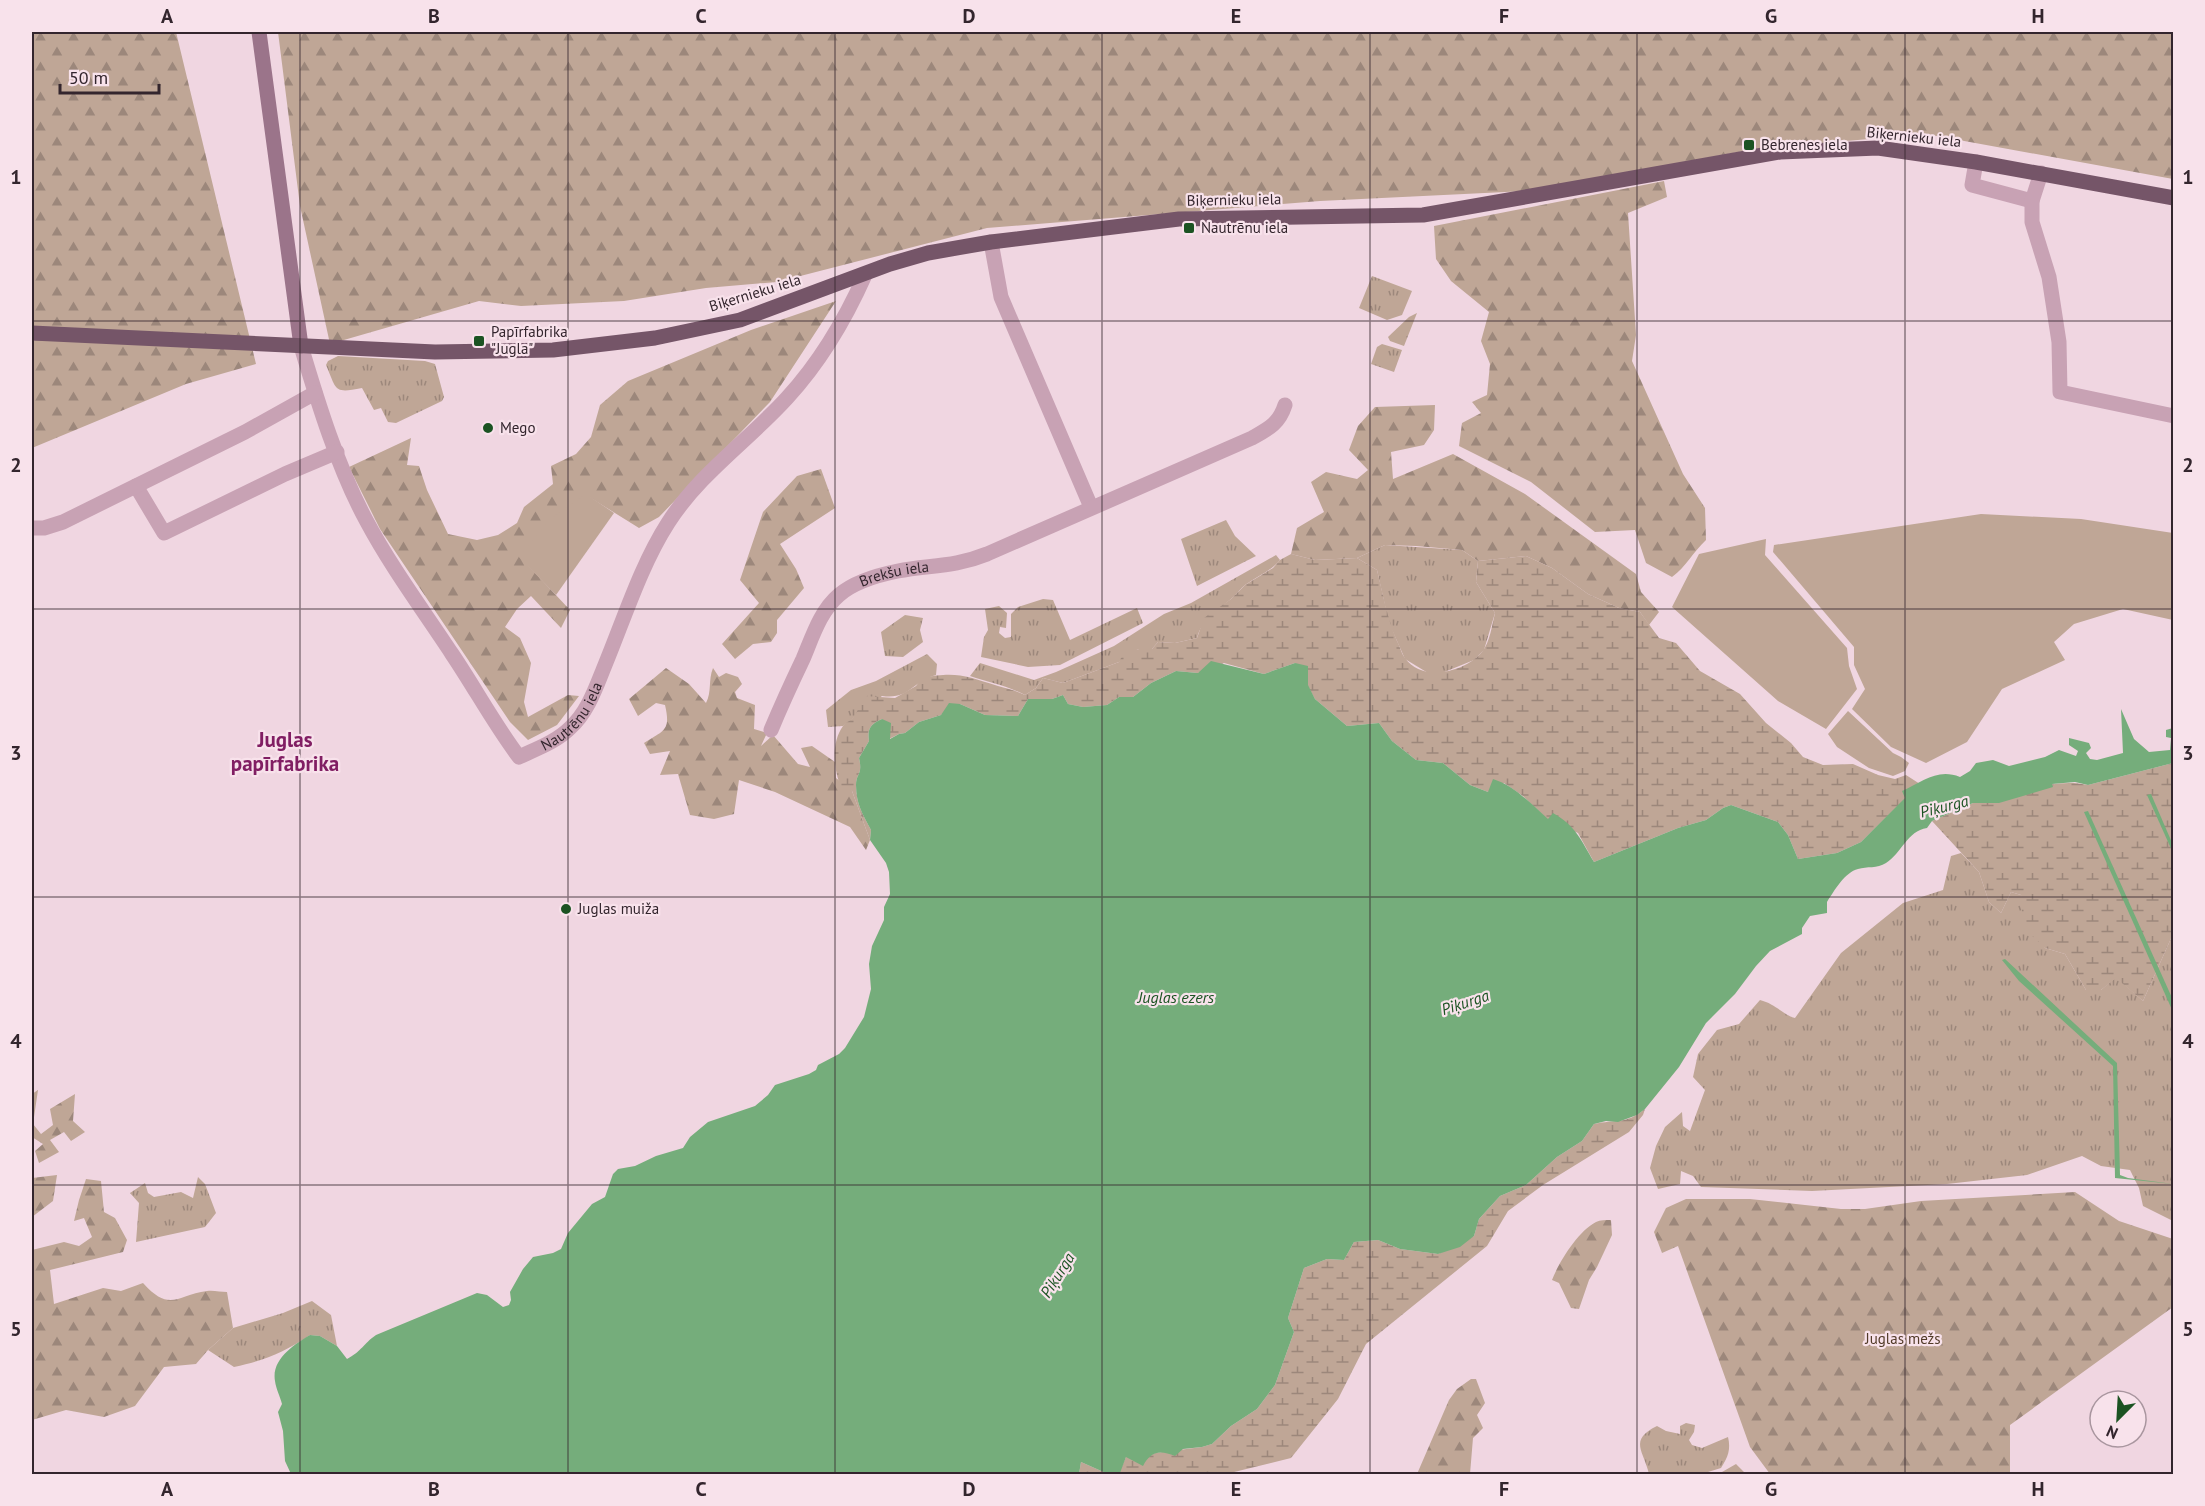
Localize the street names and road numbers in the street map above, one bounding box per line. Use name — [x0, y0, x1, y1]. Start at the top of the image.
street label: Biķernieku iela — [1866, 122, 1962, 151]
street label: Biķernieku iela — [1186, 189, 1282, 210]
street label: Biķernieku iela — [707, 270, 803, 315]
street label: Brekšu iela — [856, 557, 930, 591]
street label: Nautrēnu iela — [537, 679, 606, 755]

